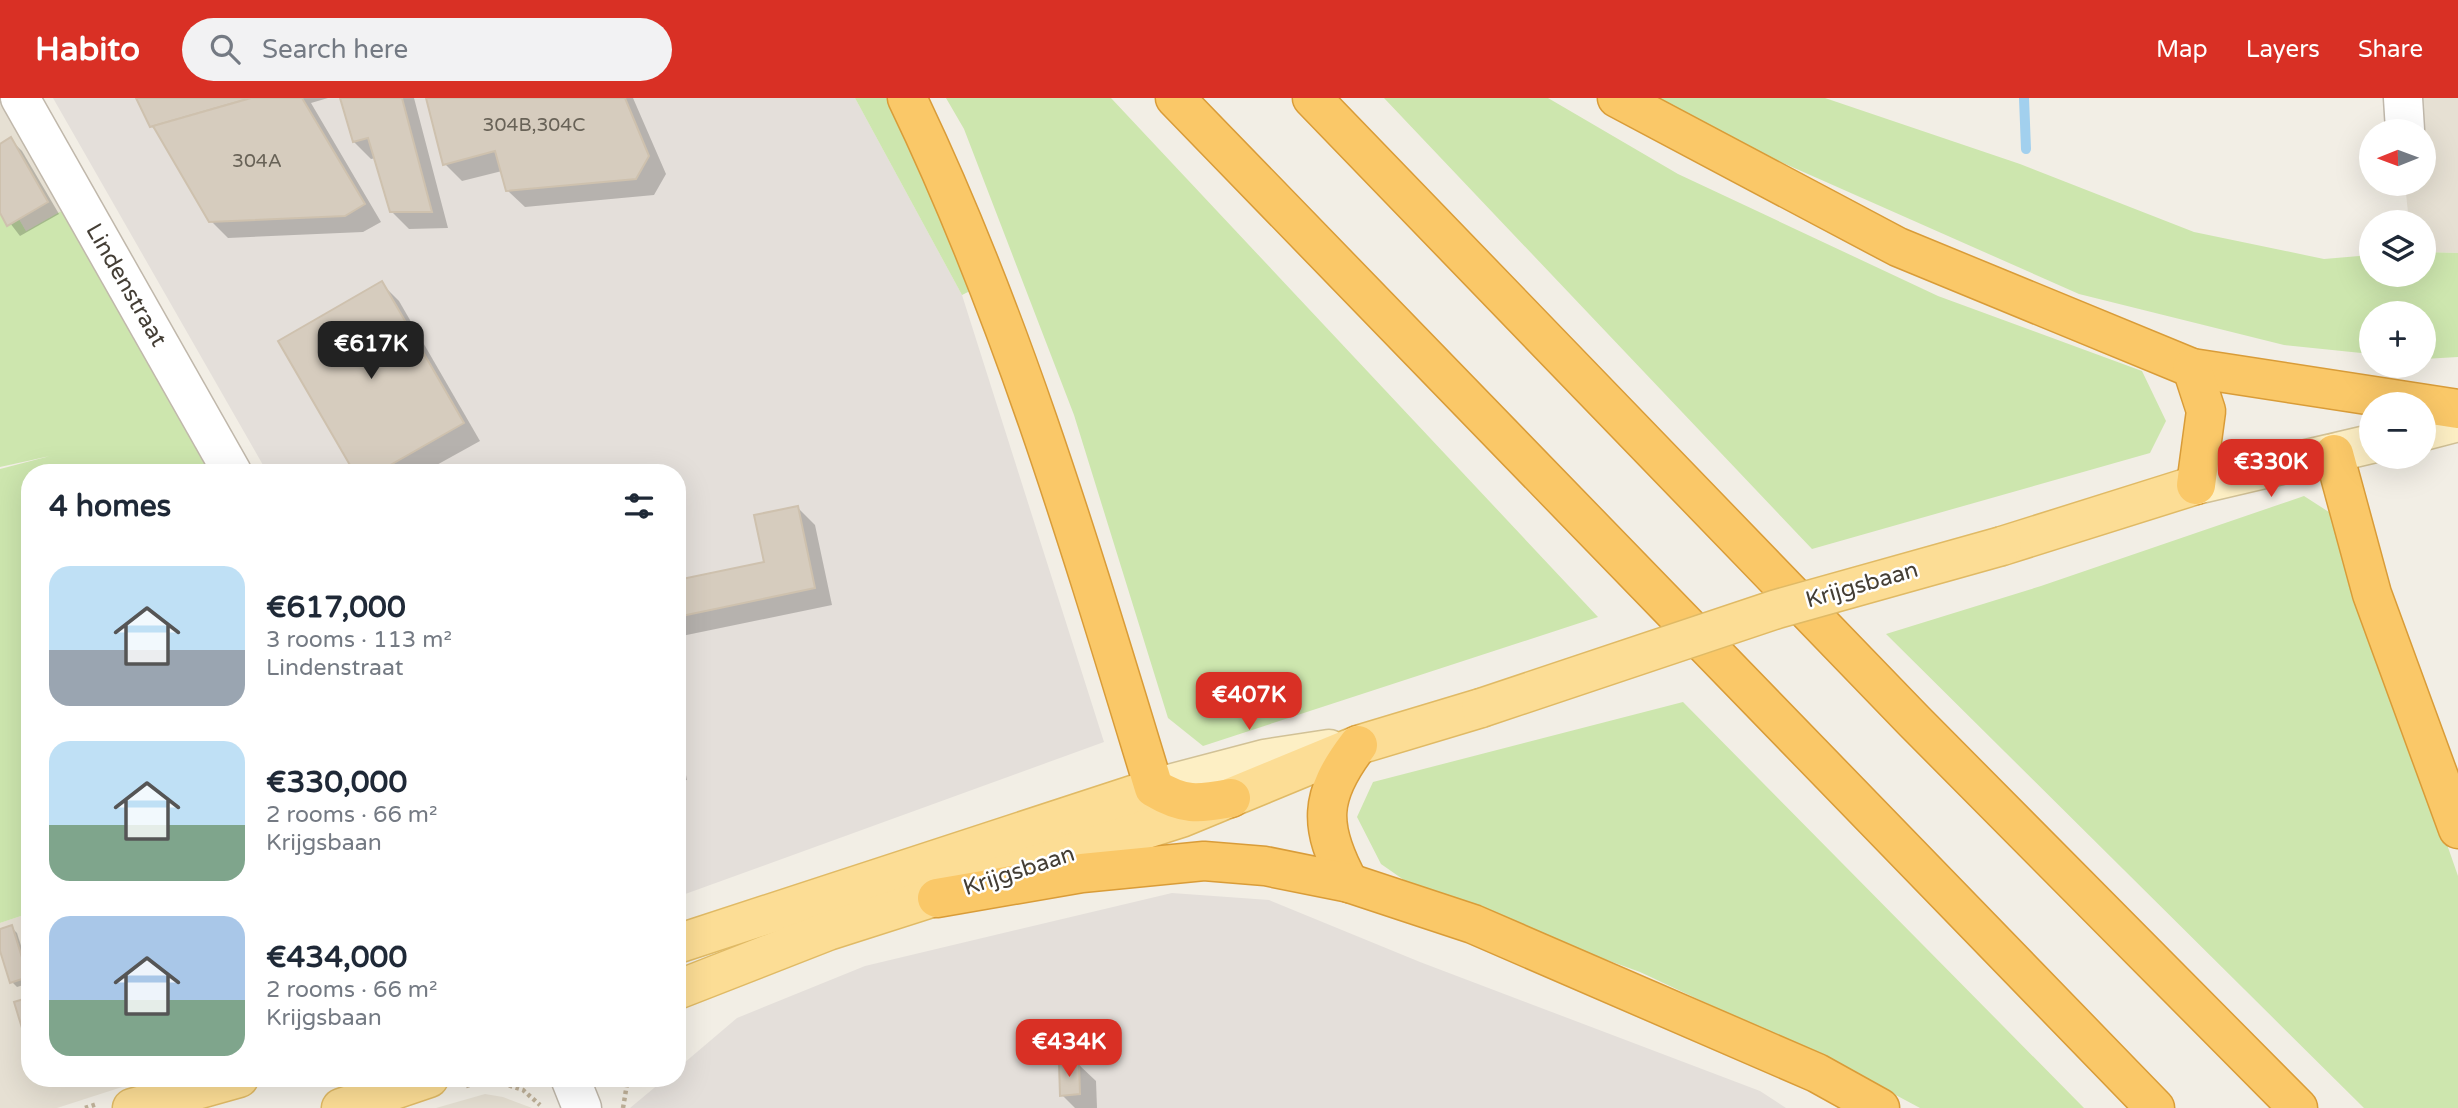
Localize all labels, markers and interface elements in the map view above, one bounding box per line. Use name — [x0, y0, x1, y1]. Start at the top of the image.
search box — [182, 18, 672, 81]
text: Habito — [35, 30, 140, 69]
icon: search — [206, 30, 244, 68]
text: Search here — [262, 34, 408, 65]
text: Map — [2156, 35, 2208, 64]
text: Layers — [2246, 35, 2320, 64]
text: Share — [2358, 35, 2423, 64]
house number: 304B,304C — [483, 114, 585, 136]
north arrow — [2359, 119, 2436, 196]
map controls — [2359, 119, 2436, 469]
house number: 304A — [232, 150, 282, 172]
button: layers — [2359, 210, 2436, 287]
street label: Lindenstraat — [80, 218, 173, 352]
button: + — [2359, 301, 2436, 378]
pin: €617K — [322, 322, 420, 381]
text: €617K — [334, 330, 408, 358]
button: − — [2359, 392, 2436, 469]
pin: €330K — [2222, 440, 2320, 499]
text: €330K — [2234, 448, 2308, 476]
icon: filters — [620, 487, 658, 525]
text: 4 homes — [49, 488, 171, 525]
street label: Krijgsbaan — [1803, 556, 1921, 614]
text: €617,000 — [266, 589, 406, 626]
icon: home — [105, 594, 189, 678]
text: 3 rooms · 113 m² — [266, 626, 452, 654]
text: Lindenstraat — [266, 654, 403, 682]
pin: €407K — [1200, 672, 1298, 732]
text: €407K — [1212, 681, 1286, 709]
text: €330,000 — [266, 764, 407, 801]
icon: home — [105, 769, 189, 853]
text: 2 rooms · 66 m² — [266, 801, 437, 829]
text: Krijgsbaan — [266, 829, 382, 857]
street label: Krijgsbaan — [960, 840, 1078, 902]
text: €434,000 — [266, 939, 407, 976]
icon: home — [105, 944, 189, 1028]
text: 2 rooms · 66 m² — [266, 976, 437, 1004]
text: Krijgsbaan — [266, 1004, 382, 1032]
pin: €434K — [1020, 1020, 1118, 1079]
text: €434K — [1032, 1028, 1106, 1056]

